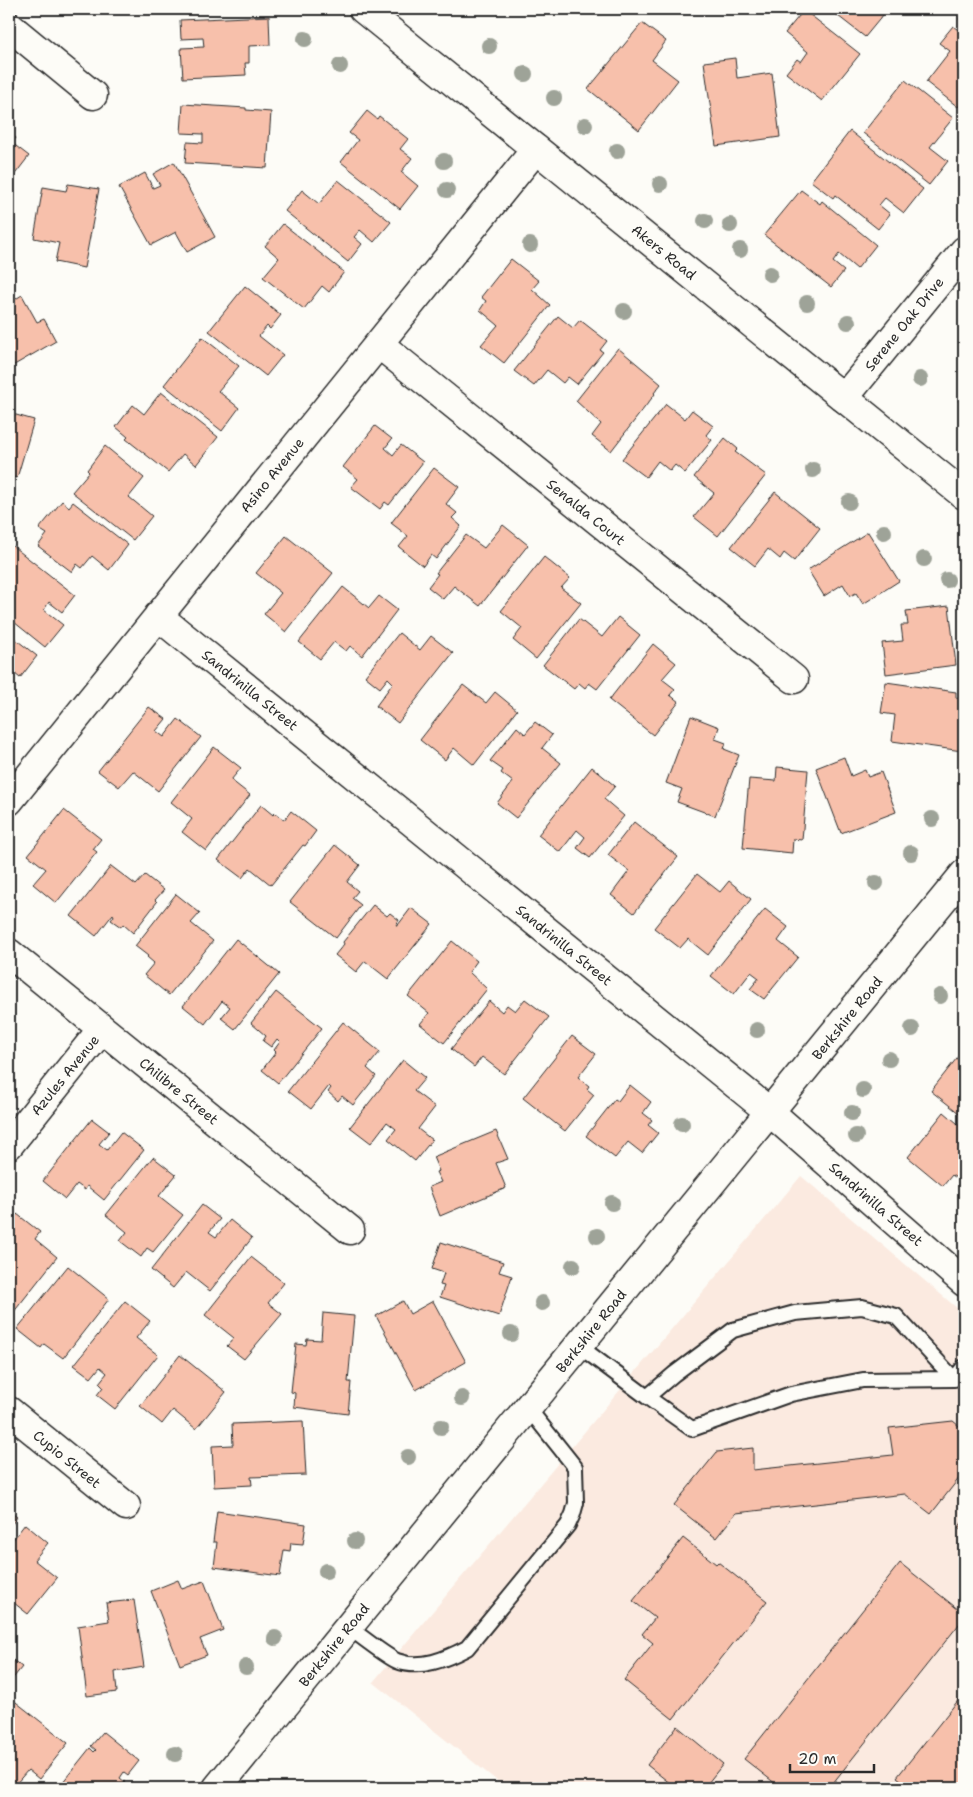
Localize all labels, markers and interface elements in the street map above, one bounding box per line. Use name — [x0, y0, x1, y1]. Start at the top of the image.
street label: Akers Road — [628, 220, 700, 284]
street label: Serene Oak Drive — [861, 273, 948, 375]
street label: Asino Avenue — [236, 434, 308, 516]
street label: Senalda Court — [543, 475, 629, 549]
street label: Sandrinilla Street — [198, 646, 302, 734]
street label: Sandrinilla Street — [512, 901, 616, 989]
street label: Berkshire Road — [808, 972, 886, 1063]
street label: Azules Avenue — [27, 1031, 103, 1119]
street label: Chilibre Street — [136, 1054, 222, 1128]
street label: Sandrinilla Street — [825, 1158, 927, 1250]
street label: Berkshire Road — [552, 1285, 630, 1376]
street label: Cupio Street — [29, 1426, 105, 1492]
street label: Berkshire Road — [295, 1599, 373, 1690]
scale bar — [790, 1742, 874, 1774]
text: 20 m — [798, 1749, 837, 1769]

